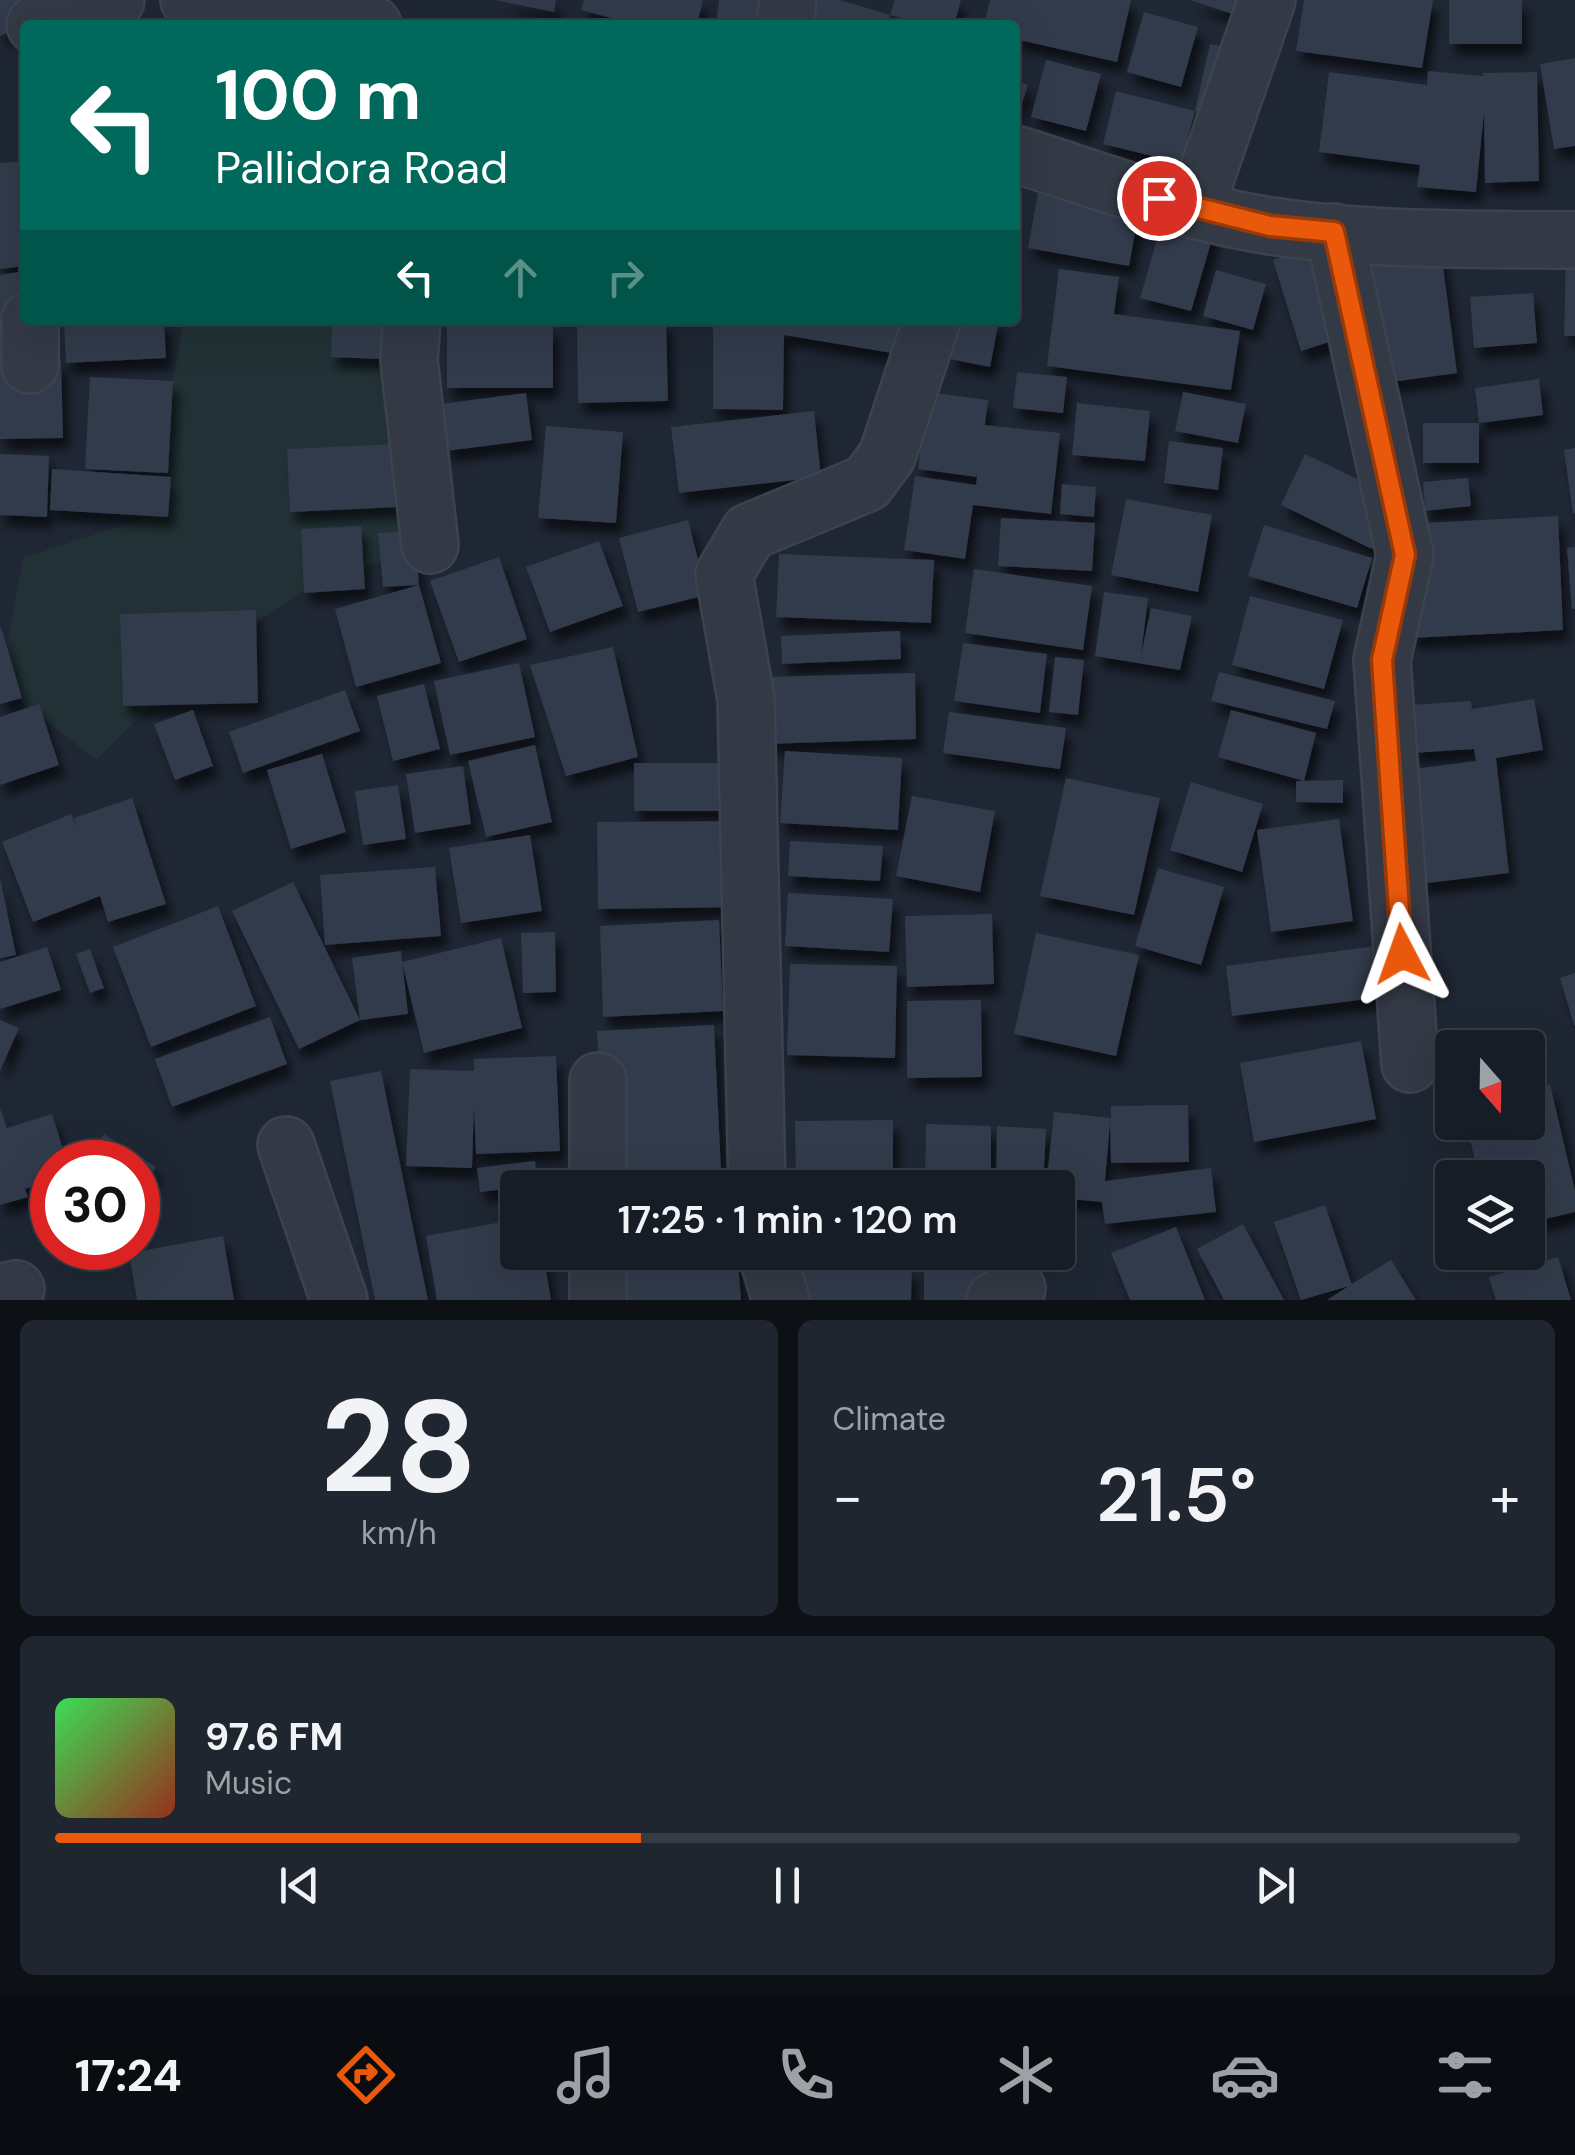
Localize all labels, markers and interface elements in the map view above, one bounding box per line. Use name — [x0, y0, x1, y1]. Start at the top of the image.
text: 100 m — [215, 50, 421, 141]
icon: left — [50, 60, 180, 190]
text: Pallidora Road — [215, 138, 508, 197]
pin — [1117, 156, 1202, 241]
icon: arrive — [1132, 171, 1187, 226]
icon: left — [388, 250, 443, 305]
icon: ahead — [493, 250, 548, 305]
icon: right — [598, 250, 653, 305]
position arrow — [1350, 902, 1454, 1006]
north arrow — [1435, 1030, 1545, 1140]
map controls — [1435, 1030, 1545, 1270]
speed limit sign: 30 — [30, 1140, 160, 1270]
button: layers — [1435, 1160, 1545, 1270]
text: 17:25 · 1 min · 120 m — [618, 1195, 957, 1245]
text: 28 — [321, 1362, 477, 1531]
text: Climate — [833, 1398, 946, 1440]
text: 21.5° — [1096, 1447, 1256, 1544]
text: − — [833, 1461, 863, 1533]
text: + — [1490, 1461, 1520, 1533]
text: km/h — [361, 1512, 437, 1554]
text: 97.6 FM — [205, 1712, 343, 1762]
text: Music — [205, 1762, 292, 1804]
icon: previous — [272, 1858, 327, 1913]
icon: pause — [760, 1858, 815, 1913]
icon: next — [1248, 1858, 1303, 1913]
icon: directions — [331, 2040, 401, 2110]
icon: music — [551, 2040, 621, 2110]
icon: phone — [771, 2040, 841, 2110]
icon: climate — [991, 2040, 1061, 2110]
icon: car — [1210, 2040, 1280, 2110]
icon: filters — [1430, 2040, 1500, 2110]
text: 17:24 — [75, 2046, 182, 2105]

